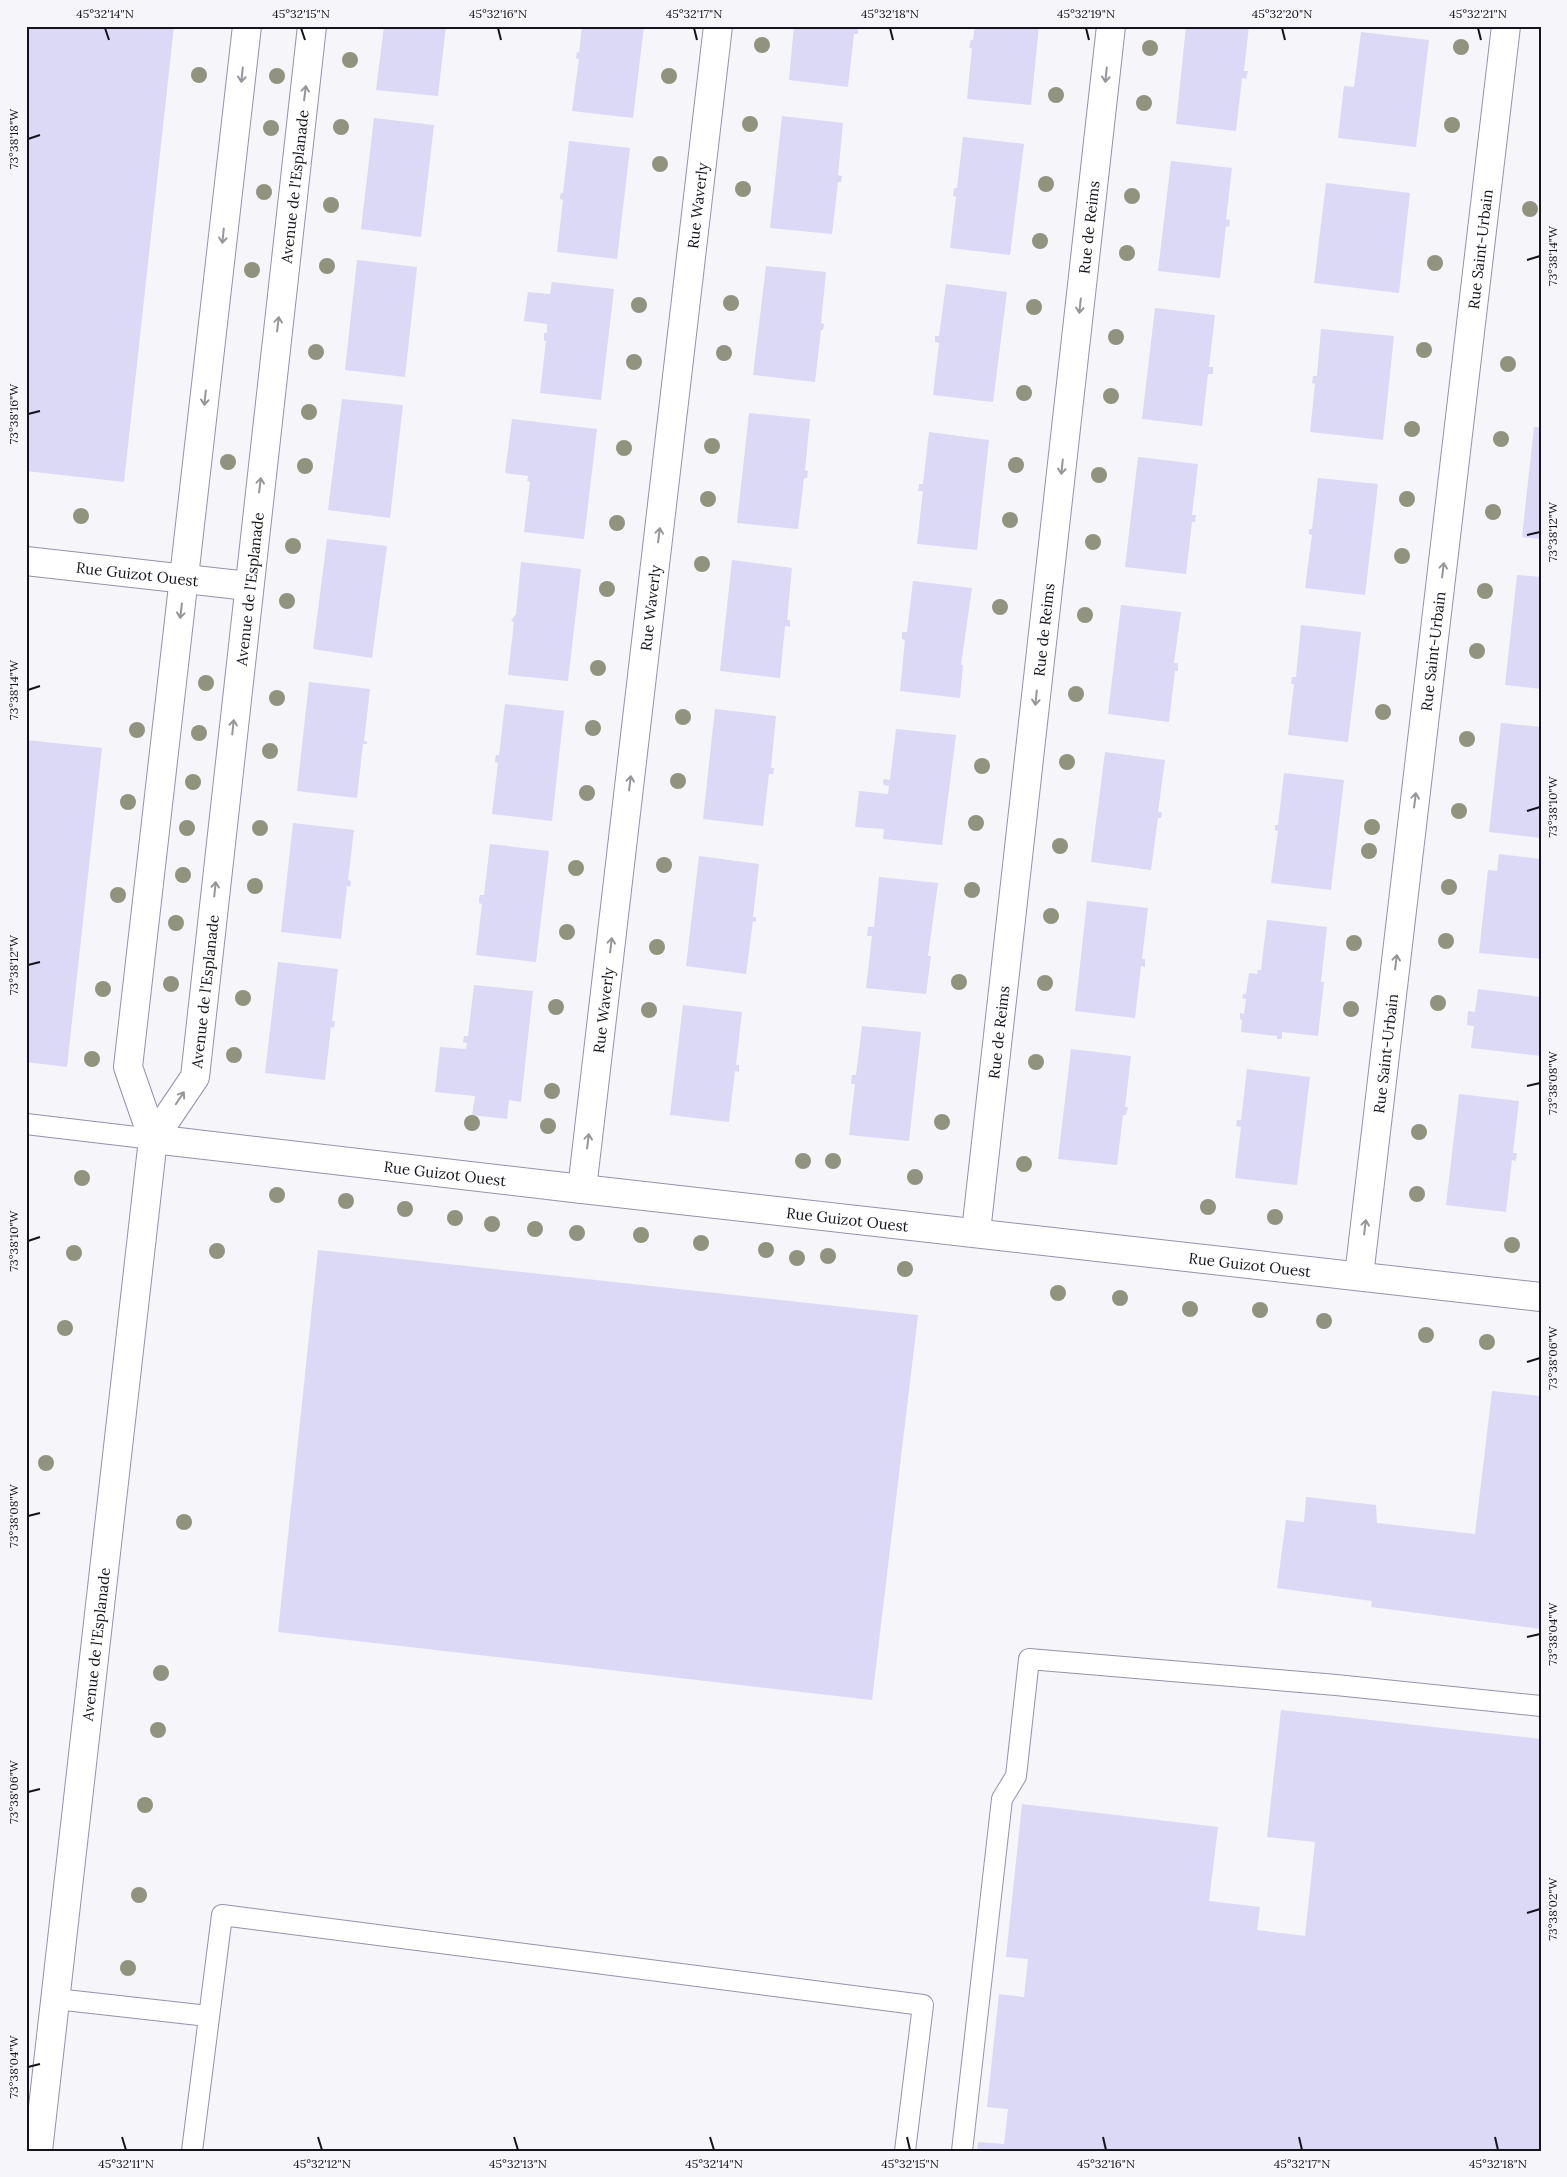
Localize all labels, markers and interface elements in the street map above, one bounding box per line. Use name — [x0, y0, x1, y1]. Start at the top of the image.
text: 45°32'14"N — [76, 6, 134, 21]
text: 45°32'15"N — [272, 6, 330, 21]
text: 45°32'16"N — [469, 6, 527, 21]
text: 45°32'17"N — [666, 6, 722, 21]
text: 45°32'18"N — [861, 6, 919, 21]
text: 45°32'19"N — [1057, 6, 1115, 21]
text: 45°32'20"N — [1252, 6, 1312, 21]
text: 45°32'21"N — [1449, 6, 1507, 21]
one-way arrow — [237, 66, 247, 82]
one-way arrow — [1101, 66, 1111, 82]
one-way arrow — [300, 85, 310, 101]
text: 73°38'18"W — [6, 108, 21, 169]
street label: Avenue de l'Esplanade — [276, 109, 312, 265]
street label: Rue Waverly — [683, 162, 711, 250]
street label: Rue de Reims — [1074, 180, 1103, 275]
street label: Rue Saint-Urbain — [1463, 188, 1496, 310]
text: 73°38'14"W — [1545, 225, 1560, 286]
one-way arrow — [218, 228, 228, 244]
one-way arrow — [1075, 297, 1085, 313]
one-way arrow — [273, 316, 283, 332]
text: 73°38'16"W — [6, 383, 21, 444]
one-way arrow — [200, 389, 210, 405]
one-way arrow — [1057, 459, 1067, 475]
one-way arrow — [255, 478, 265, 494]
text: 73°38'12"W — [1545, 501, 1560, 562]
street label: Avenue de l'Esplanade — [231, 511, 267, 668]
one-way arrow — [654, 527, 664, 543]
street label: Rue Guizot Ouest — [75, 557, 200, 590]
one-way arrow — [1438, 562, 1448, 578]
street label: Rue Waverly — [635, 564, 664, 652]
street label: Rue de Reims — [1029, 582, 1058, 677]
street label: Rue Saint-Urbain — [1416, 590, 1449, 712]
one-way arrow — [176, 603, 186, 619]
text: 73°38'14"W — [6, 659, 21, 720]
one-way arrow — [1031, 690, 1041, 706]
one-way arrow — [228, 719, 238, 735]
text: 73°38'10"W — [1545, 775, 1560, 837]
one-way arrow — [625, 776, 635, 792]
one-way arrow — [1410, 793, 1420, 809]
one-way arrow — [210, 881, 220, 897]
street label: Avenue de l'Esplanade — [186, 914, 223, 1070]
text: 73°38'12"W — [6, 934, 21, 995]
one-way arrow — [606, 937, 616, 953]
one-way arrow — [1391, 954, 1401, 970]
street label: Rue Waverly — [588, 966, 617, 1054]
street label: Rue de Reims — [984, 985, 1013, 1080]
street label: Rue Saint-Urbain — [1369, 993, 1402, 1114]
text: 73°38'08"W — [1545, 1050, 1560, 1115]
one-way arrow — [176, 1092, 186, 1106]
one-way arrow — [583, 1133, 593, 1149]
street label: Rue Guizot Ouest — [383, 1156, 507, 1190]
street label: Rue Guizot Ouest — [785, 1203, 910, 1235]
text: 73°38'10"W — [6, 1209, 21, 1271]
one-way arrow — [1360, 1220, 1370, 1236]
street label: Rue Guizot Ouest — [1188, 1248, 1312, 1281]
text: 73°38'06"W — [1545, 1325, 1560, 1390]
text: 73°38'08"W — [6, 1483, 21, 1548]
street label: Avenue de l'Esplanade — [77, 1567, 114, 1723]
text: 73°38'04"W — [1545, 1601, 1560, 1665]
text: 73°38'06"W — [6, 1759, 21, 1824]
text: 73°38'02"W — [1545, 1876, 1560, 1940]
text: 73°38'04"W — [6, 2034, 21, 2098]
text: 45°32'11"N — [98, 2156, 154, 2171]
text: 45°32'12"N — [293, 2156, 351, 2171]
text: 45°32'13"N — [489, 2156, 547, 2171]
text: 45°32'14"N — [685, 2156, 743, 2171]
text: 45°32'15"N — [881, 2156, 939, 2171]
text: 45°32'16"N — [1077, 2156, 1135, 2171]
text: 45°32'17"N — [1274, 2156, 1330, 2171]
text: 45°32'18"N — [1469, 2156, 1527, 2171]

